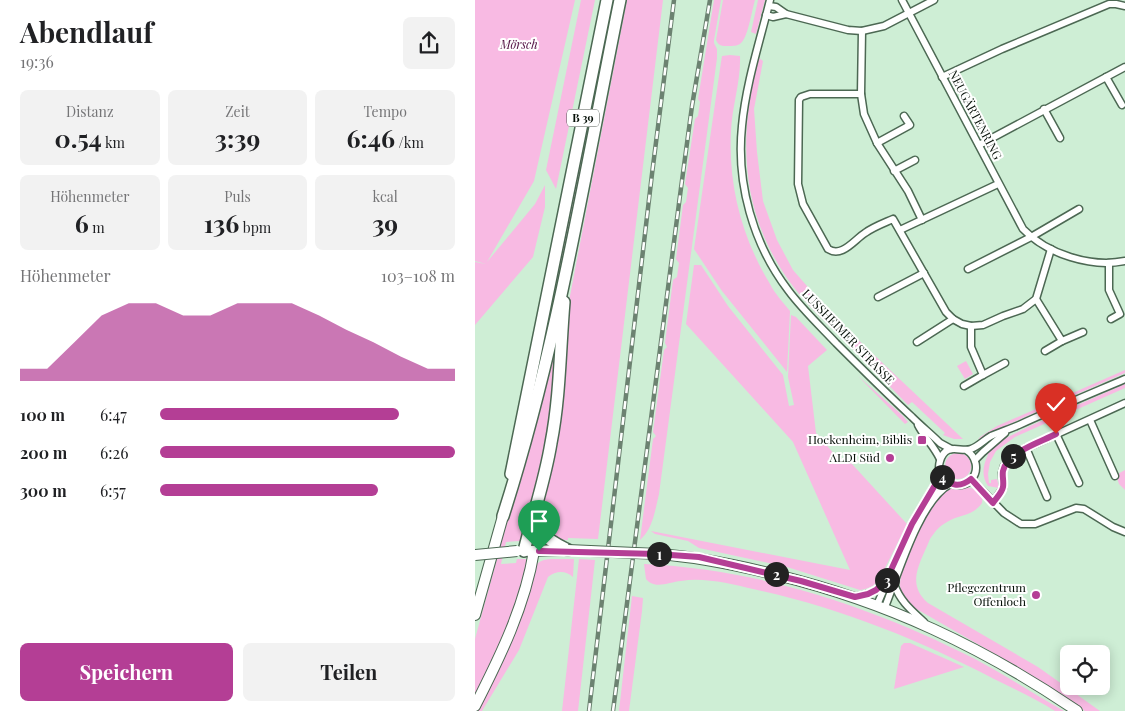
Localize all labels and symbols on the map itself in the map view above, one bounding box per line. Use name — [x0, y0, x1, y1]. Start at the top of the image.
park label: Mörsch — [499, 36, 538, 52]
street label: NEUGÄRTENRING — [946, 67, 1007, 163]
road number: B 39 — [567, 110, 599, 126]
street label: LUSSHEIMER STRASSE — [799, 285, 898, 387]
pin — [1035, 383, 1077, 434]
place label: Hockenheim, Biblis — [808, 431, 912, 447]
marker: Hockenheim, Biblis — [916, 434, 928, 446]
pin: 5 — [1001, 444, 1025, 468]
place label: ALDI Süd — [829, 449, 880, 465]
marker: ALDI Süd — [884, 452, 896, 464]
pin: 4 — [929, 464, 955, 490]
pin — [518, 500, 560, 551]
pin: 1 — [647, 542, 671, 566]
pin: 2 — [763, 562, 789, 586]
pin: 3 — [875, 568, 899, 592]
place label: Pflegezentrum Offenloch — [947, 579, 1026, 609]
marker: Pflegezentrum Offenloch — [1030, 589, 1042, 601]

